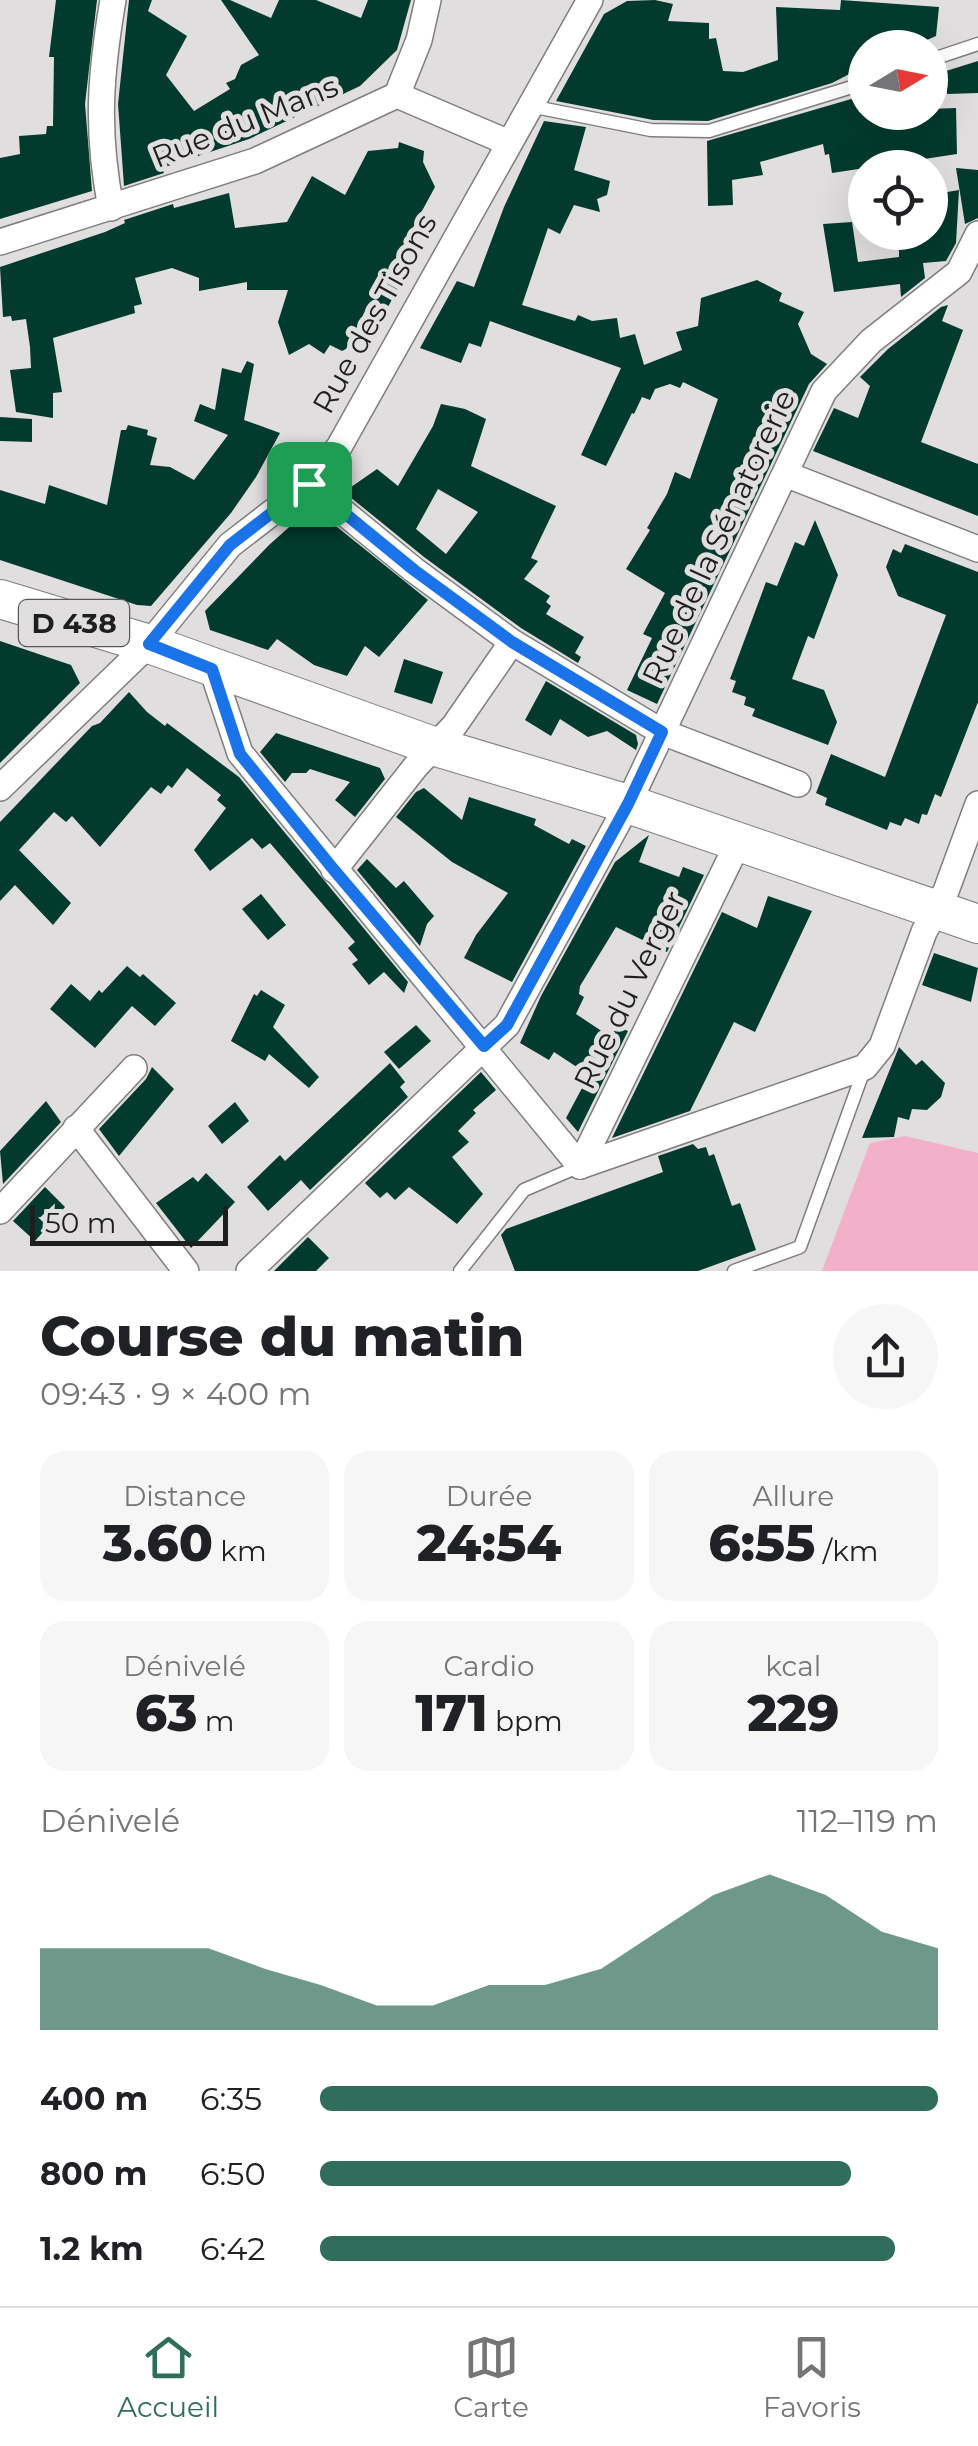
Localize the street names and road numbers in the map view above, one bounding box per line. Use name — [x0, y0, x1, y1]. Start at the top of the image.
street label: Rue du Mans — [146, 67, 343, 176]
street label: Rue des Tisons — [304, 208, 445, 420]
street label: Rue de la Sénatorerie — [634, 384, 803, 690]
road number: D 438 — [19, 600, 129, 646]
street label: Rue du Verger — [566, 885, 694, 1095]

